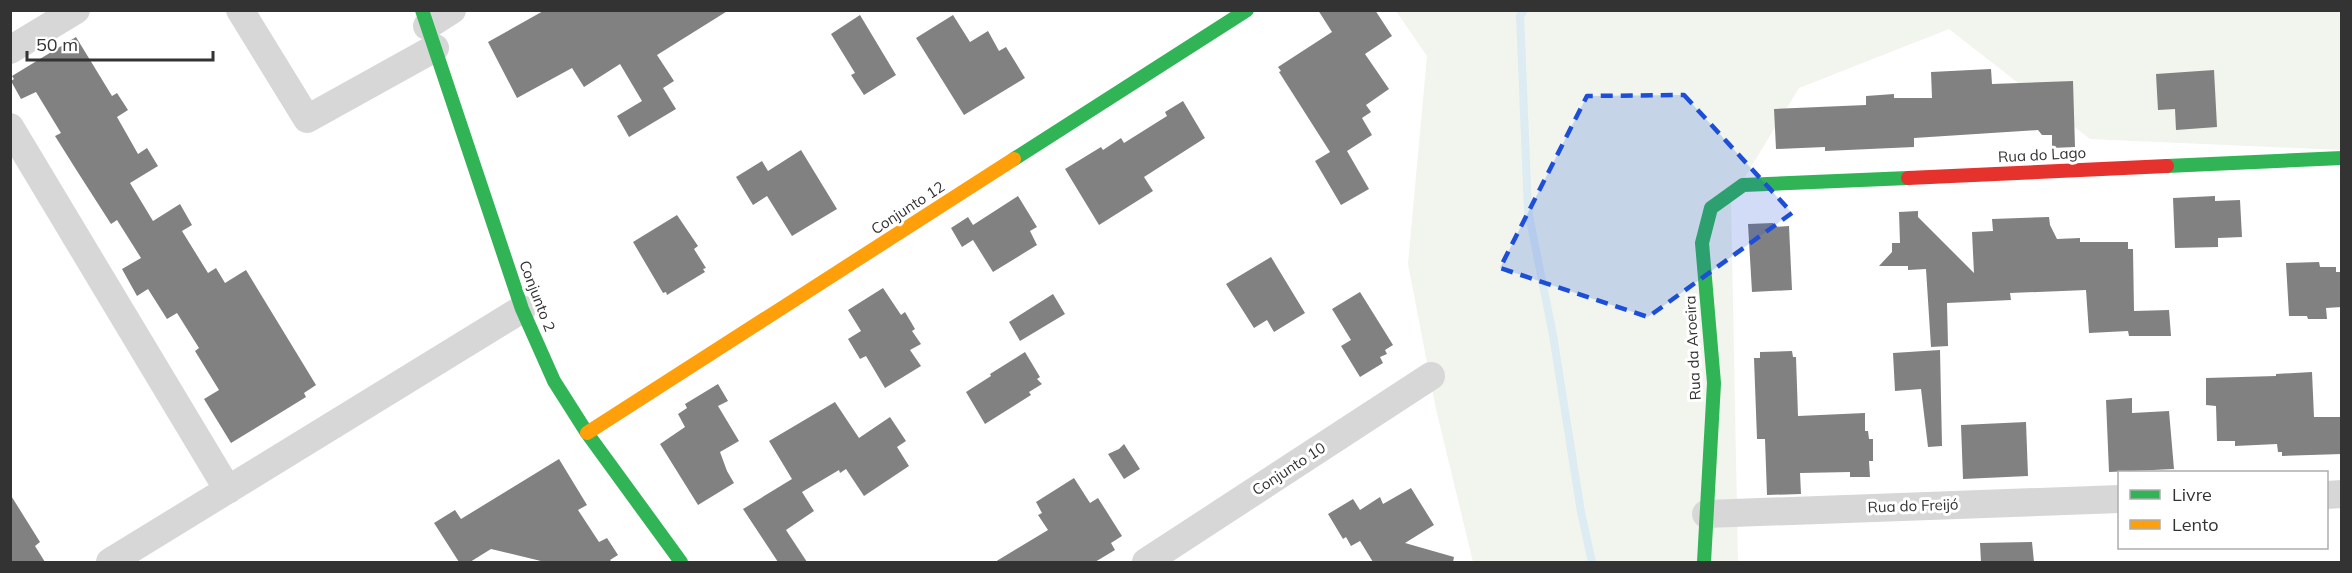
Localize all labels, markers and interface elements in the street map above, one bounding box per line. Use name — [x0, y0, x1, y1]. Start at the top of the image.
scale bar — [27, 24, 213, 62]
text: 50 m — [36, 33, 78, 56]
street label: Rua do Lago — [1997, 143, 2087, 166]
street label: Conjunto 12 — [867, 177, 948, 238]
street label: Conjunto 2 — [515, 258, 560, 334]
street label: Rua da Aroeira — [1680, 295, 1705, 401]
street label: Conjunto 10 — [1248, 438, 1329, 499]
legend — [2118, 471, 2328, 549]
text: Livre — [2172, 483, 2212, 506]
street label: Rua do Freijó — [1867, 494, 1959, 517]
text: Lento — [2172, 513, 2219, 536]

